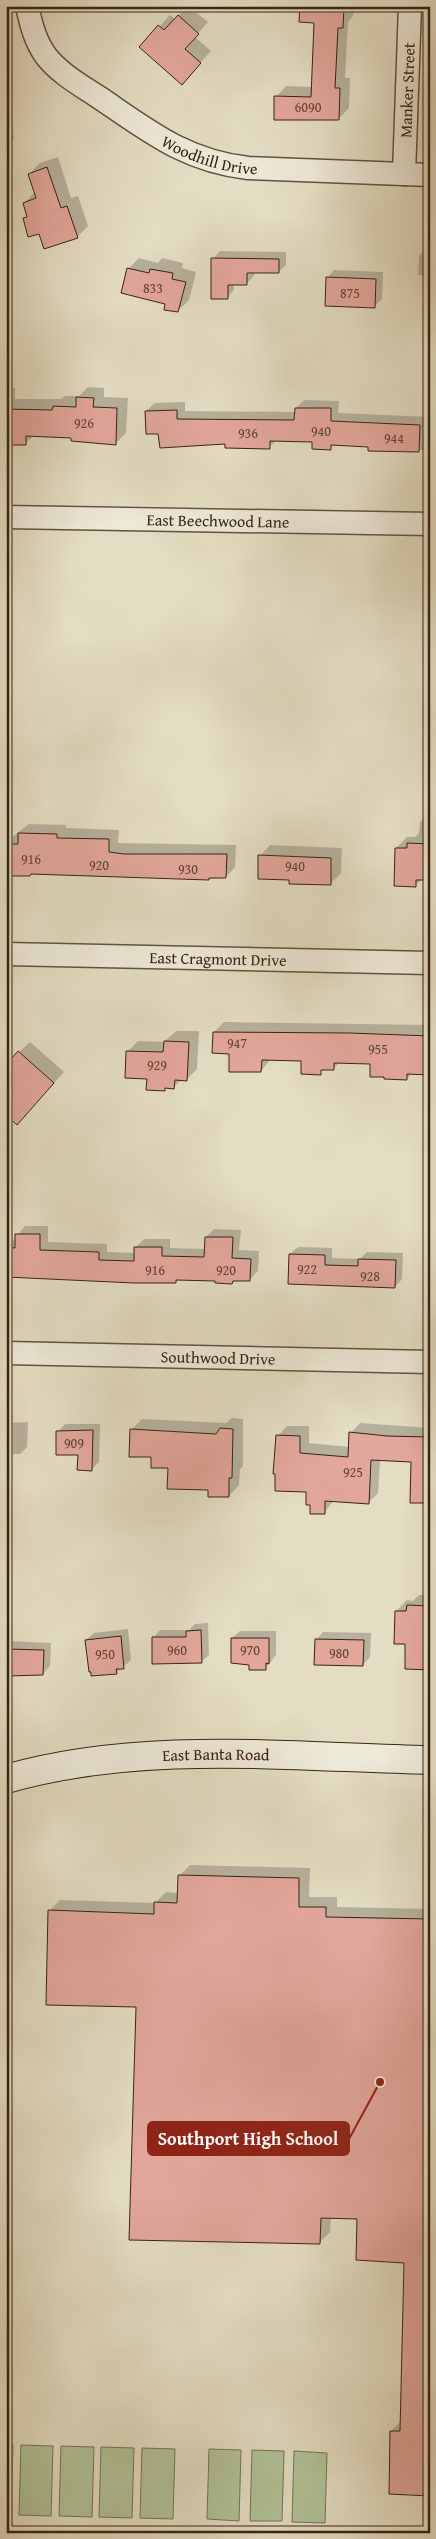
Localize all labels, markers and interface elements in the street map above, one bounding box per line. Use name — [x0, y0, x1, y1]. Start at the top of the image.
street label: Manker Street — [393, 41, 421, 138]
house number: 6090 — [295, 97, 322, 117]
street label: Woodhill Drive — [157, 129, 258, 180]
house number: 833 — [143, 278, 163, 298]
house number: 875 — [340, 283, 360, 303]
house number: 926 — [74, 413, 94, 433]
house number: 940 — [311, 421, 331, 441]
house number: 936 — [238, 423, 258, 443]
house number: 944 — [384, 428, 404, 448]
street label: East Beechwood Lane — [147, 507, 289, 534]
house number: 916 — [21, 849, 41, 869]
house number: 920 — [89, 855, 109, 875]
house number: 940 — [285, 856, 305, 876]
house number: 930 — [178, 859, 198, 879]
street label: East Cragmont Drive — [149, 945, 287, 972]
house number: 947 — [227, 1033, 247, 1053]
house number: 955 — [368, 1039, 388, 1059]
house number: 929 — [147, 1055, 167, 1075]
house number: 922 — [297, 1259, 317, 1279]
house number: 916 — [145, 1260, 165, 1280]
house number: 920 — [216, 1260, 236, 1280]
house number: 928 — [360, 1266, 380, 1286]
street label: Southwood Drive — [160, 1344, 276, 1371]
house number: 909 — [64, 1433, 84, 1453]
house number: 925 — [343, 1462, 363, 1482]
house number: 960 — [167, 1640, 187, 1660]
house number: 970 — [240, 1640, 260, 1660]
house number: 980 — [329, 1643, 349, 1663]
house number: 950 — [95, 1644, 115, 1664]
street label: East Banta Road — [162, 1742, 270, 1767]
callout: Southport High School — [148, 2122, 349, 2155]
text: Southport High School — [158, 2125, 339, 2152]

